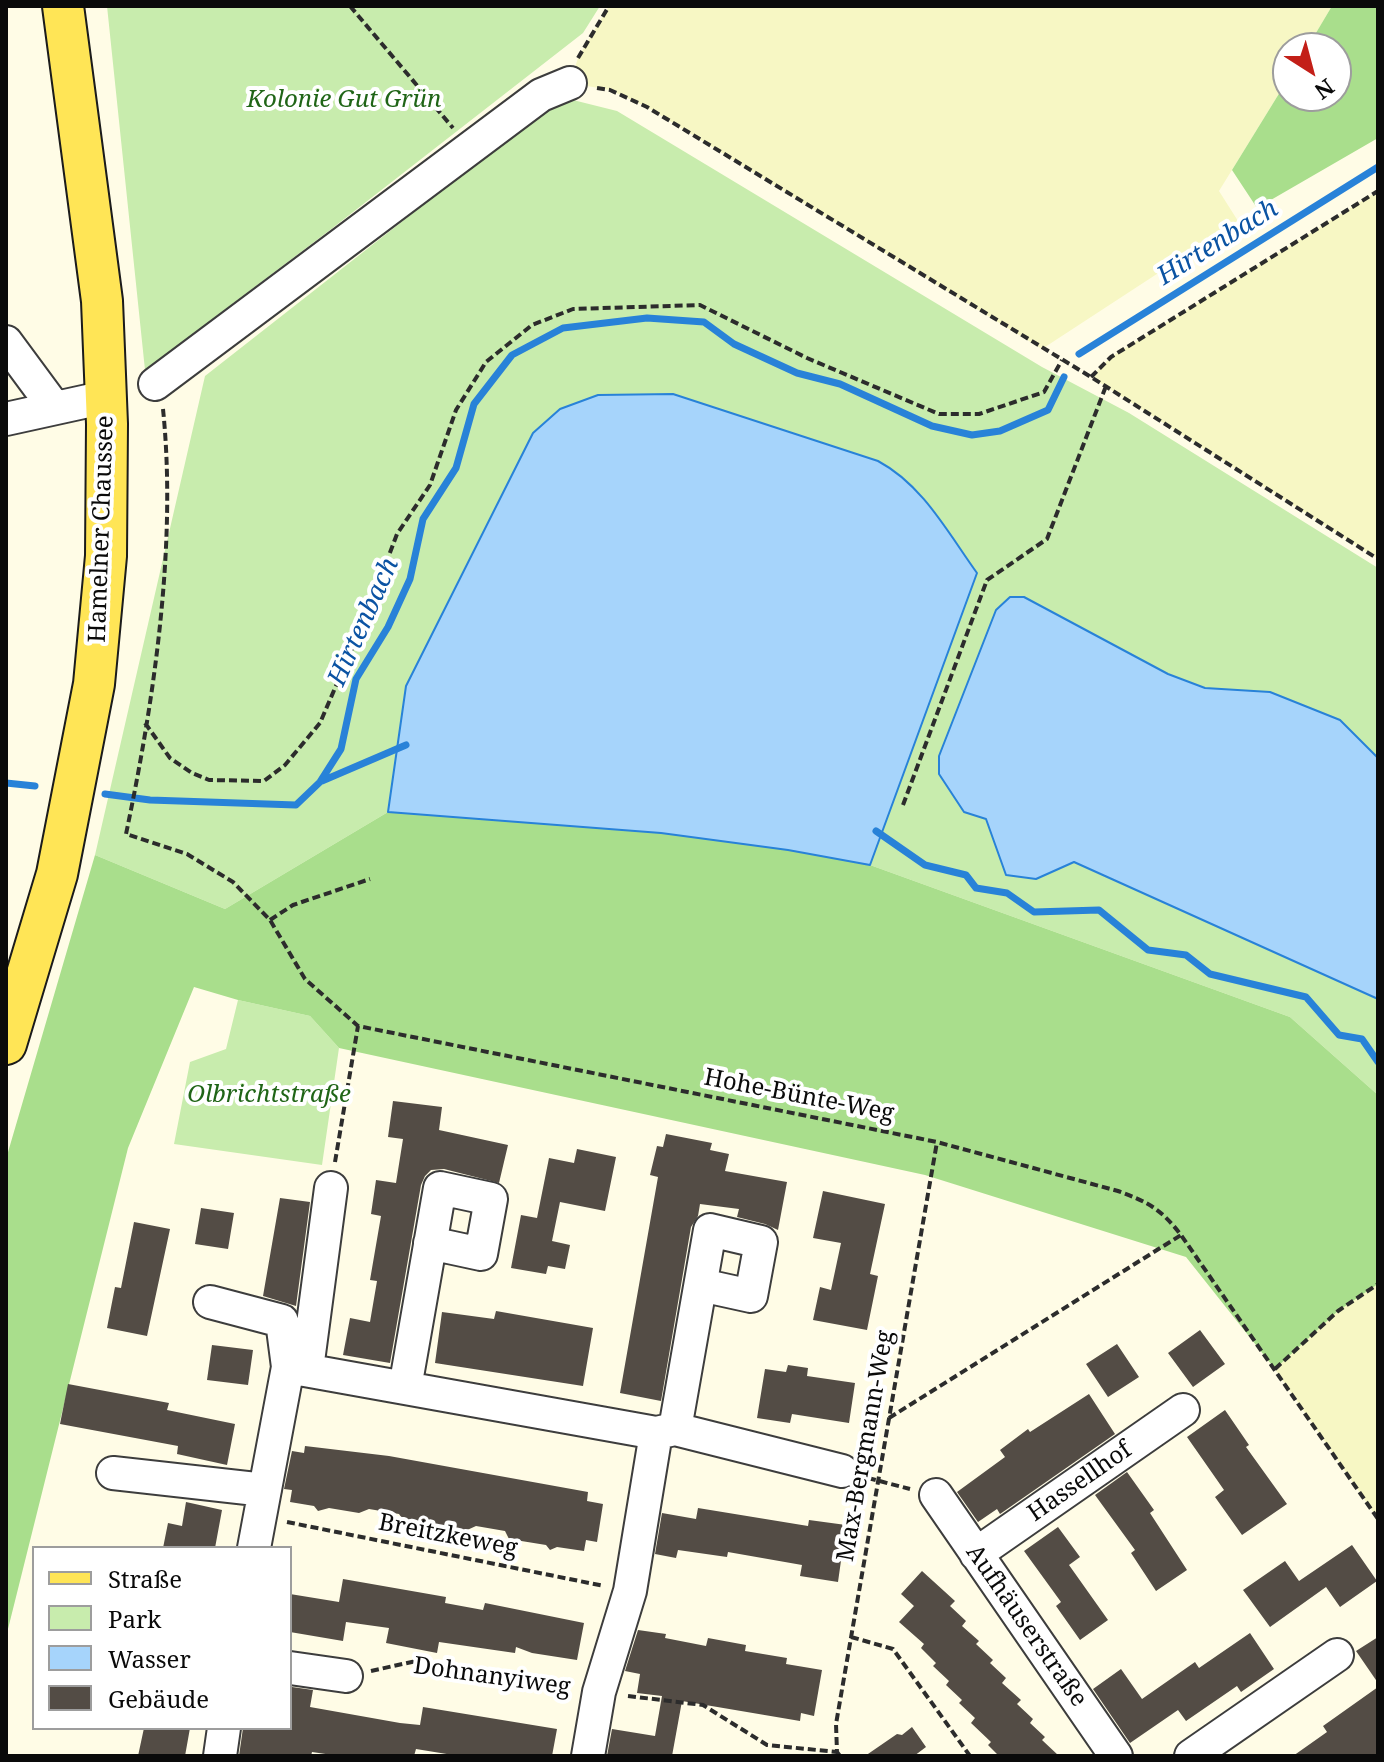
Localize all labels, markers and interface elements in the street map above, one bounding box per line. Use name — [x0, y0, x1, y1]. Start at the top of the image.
north arrow — [1272, 32, 1352, 112]
text: N — [1309, 73, 1341, 107]
park label: Kolonie Gut Grün — [247, 86, 441, 114]
water label: Hirtenbach — [1152, 194, 1284, 292]
street label: Hamelner Chaussee — [84, 415, 120, 643]
water label: Hirtenbach — [322, 553, 406, 691]
street label: Hohe-Bünte-Weg — [702, 1063, 896, 1129]
park label: Olbrichtstraße — [187, 1081, 351, 1109]
street label: Max-Bergmann-Weg — [831, 1328, 901, 1564]
street label: Hassellhof — [1023, 1436, 1137, 1528]
street label: Breitzkeweg — [376, 1508, 520, 1564]
street label: Aufhäuserstraße — [959, 1539, 1093, 1713]
legend — [32, 1546, 292, 1730]
text: Straße — [108, 1562, 182, 1595]
text: Park — [108, 1602, 161, 1635]
text: Wasser — [108, 1642, 191, 1675]
street label: Dohnanyiweg — [412, 1652, 572, 1702]
text: Gebäude — [108, 1682, 209, 1715]

